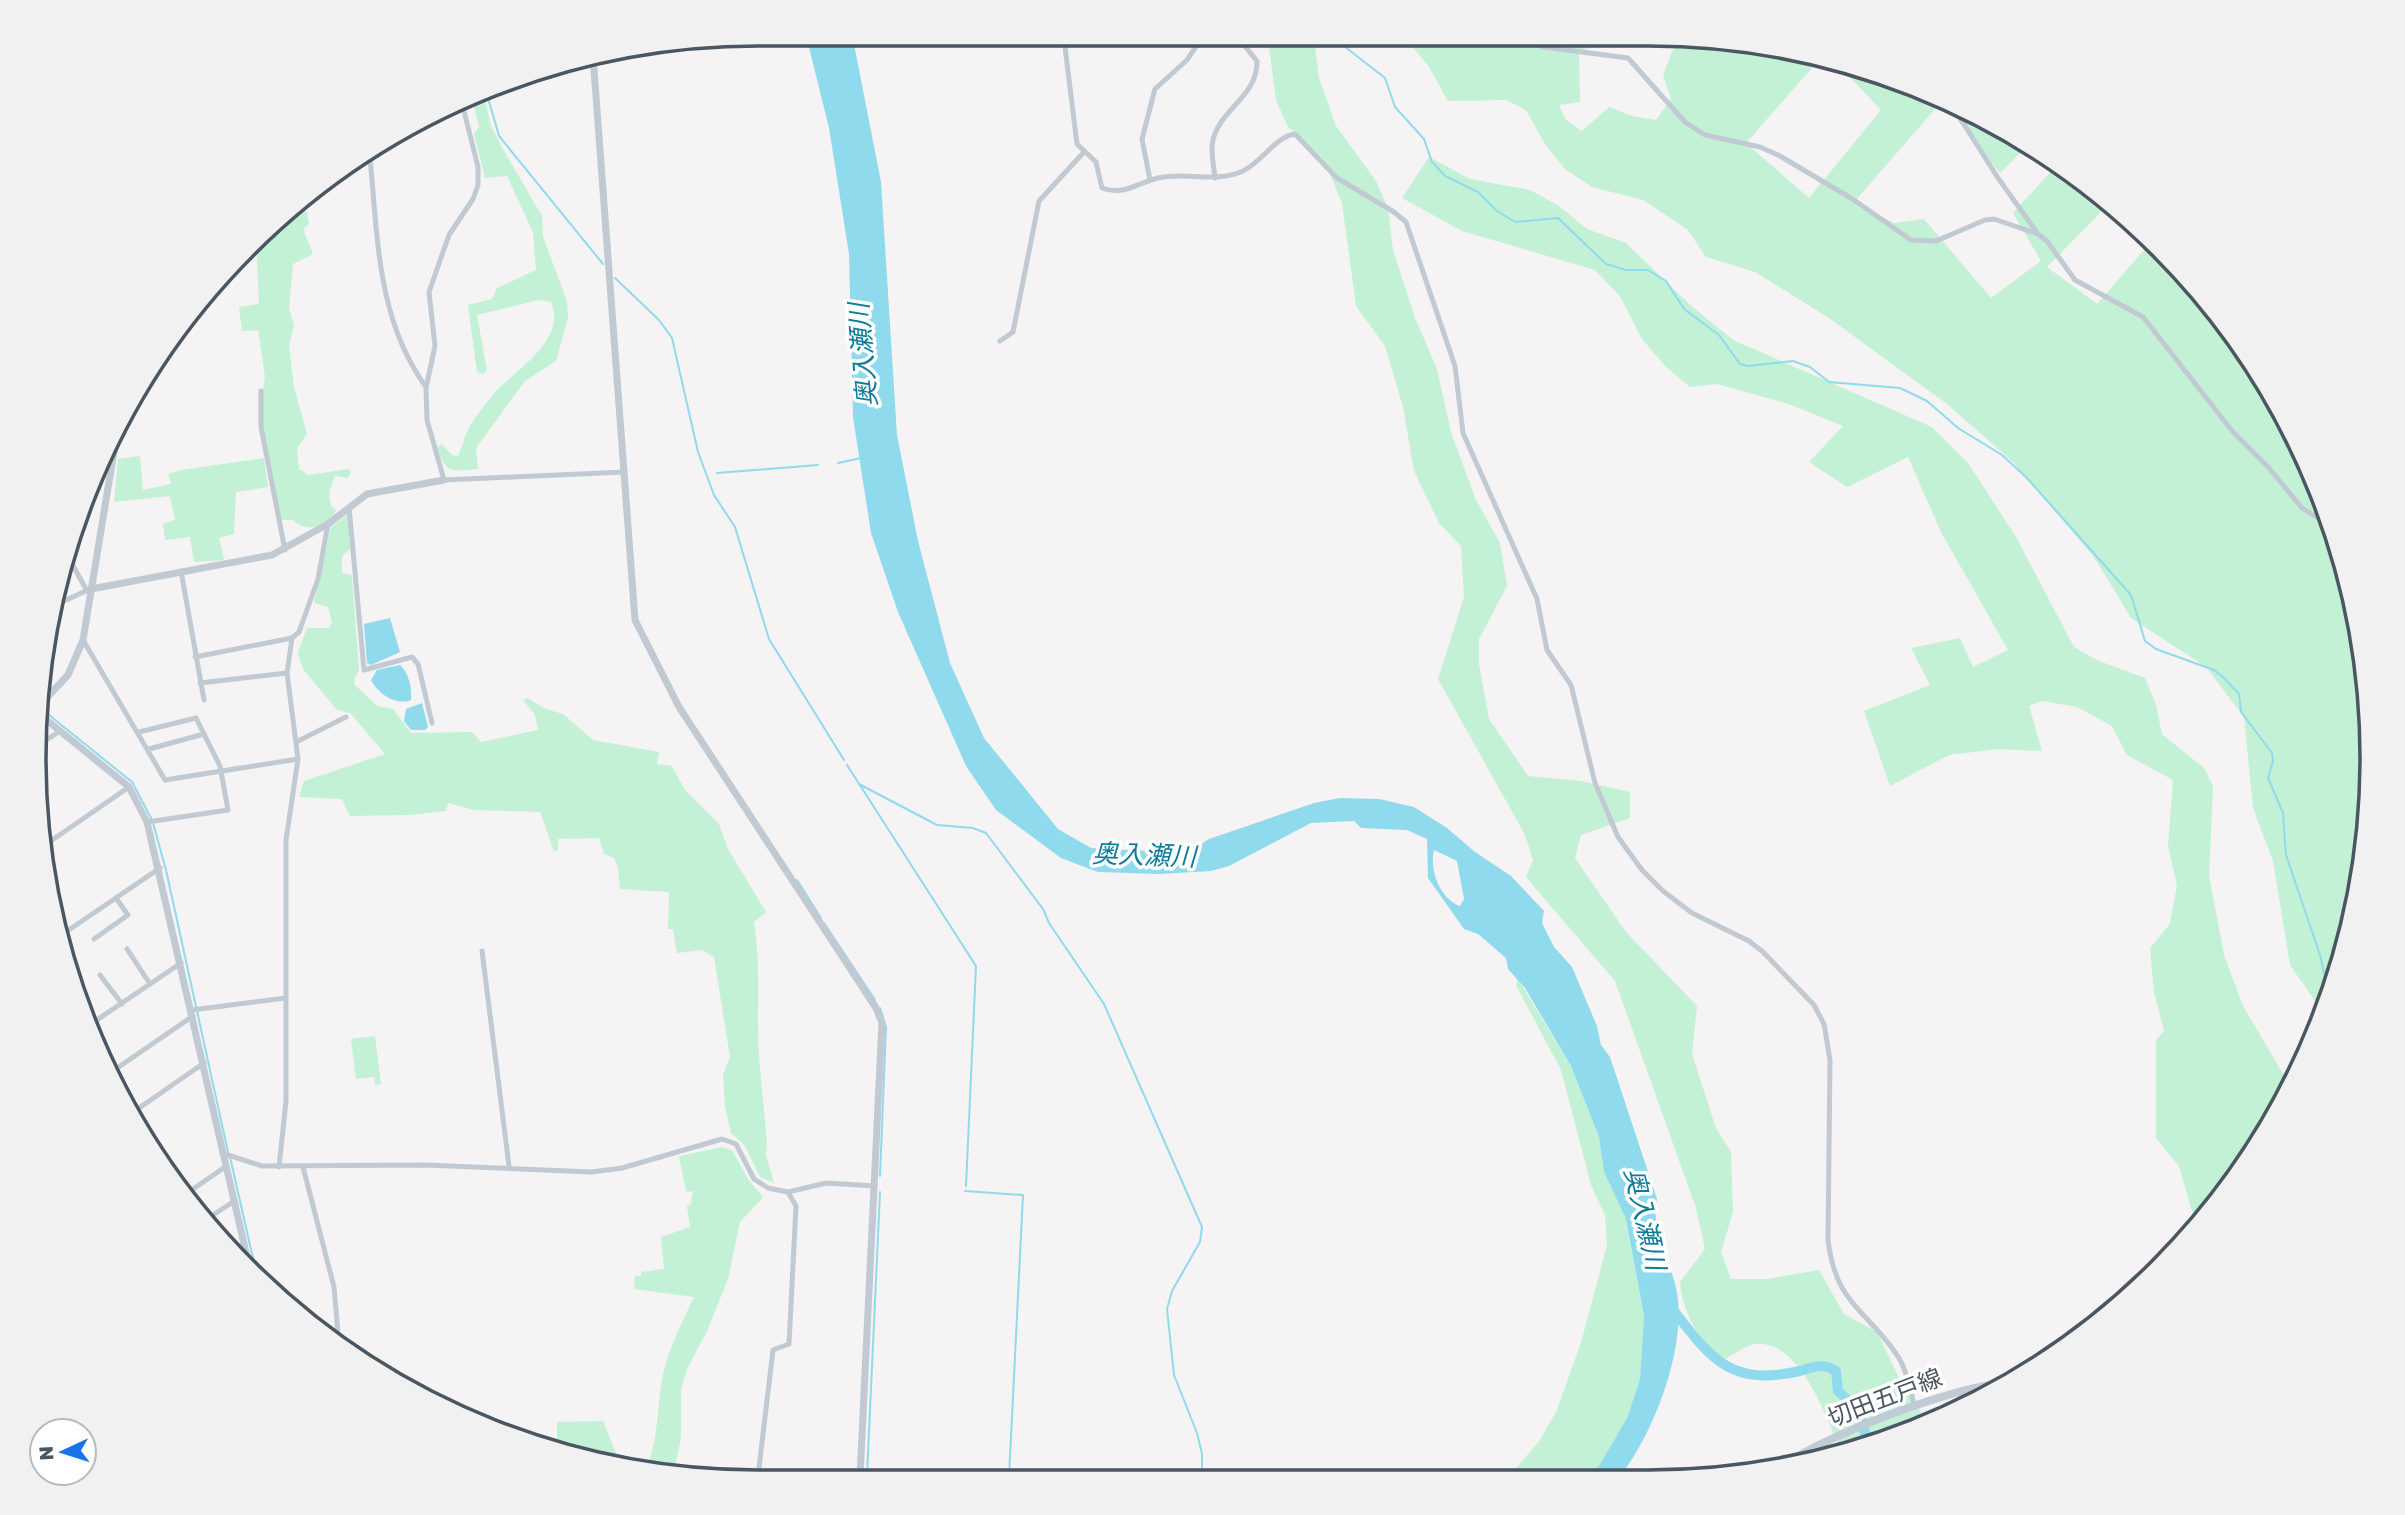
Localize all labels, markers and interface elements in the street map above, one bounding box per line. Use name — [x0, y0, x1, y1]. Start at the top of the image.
water label: 奥入瀬川 — [842, 299, 882, 408]
water label: 奥入瀬川 — [1092, 837, 1200, 872]
water label: 奥入瀬川 — [1619, 1165, 1673, 1276]
street label: 切田五戸線 — [1823, 1362, 1946, 1432]
north arrow — [28, 1417, 98, 1487]
text: N — [34, 1445, 58, 1461]

